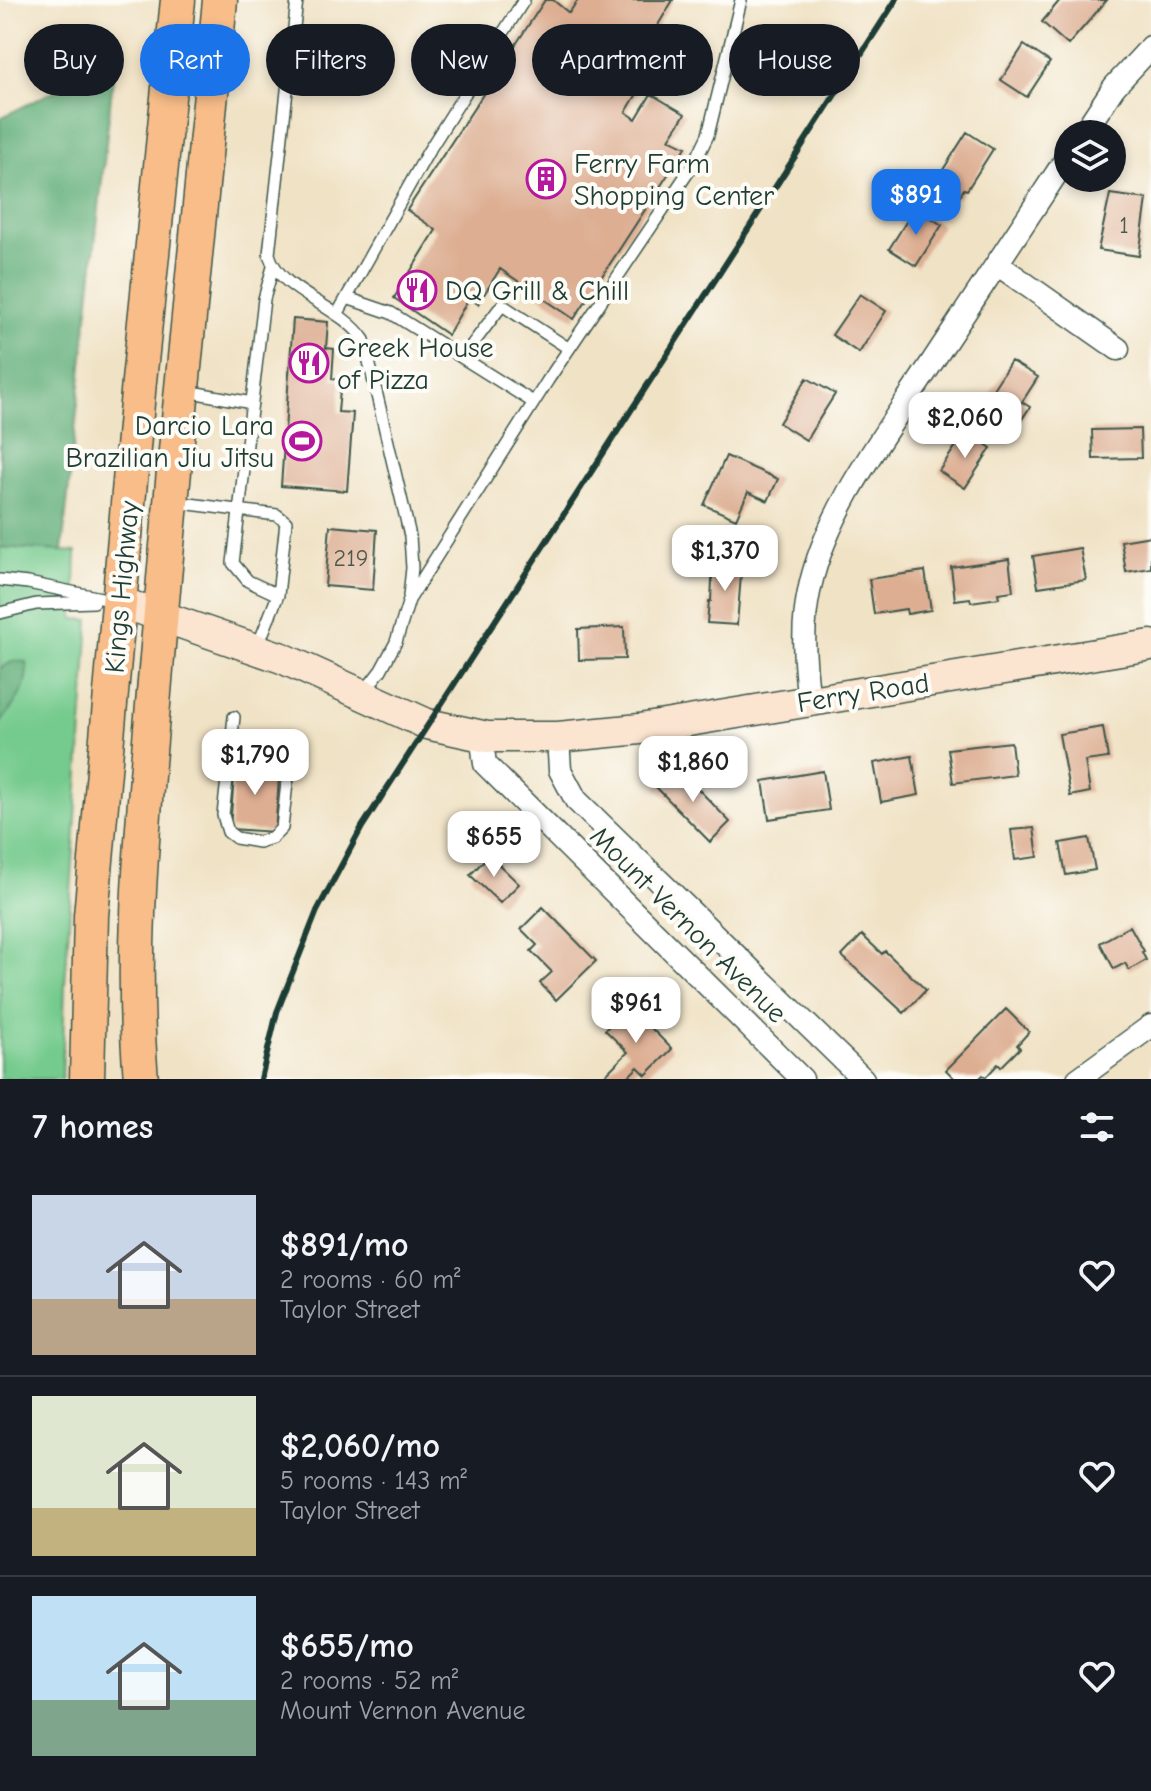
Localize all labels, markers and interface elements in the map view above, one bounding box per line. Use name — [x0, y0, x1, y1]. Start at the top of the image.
chip: Buy — [24, 24, 124, 96]
chip: Rent — [140, 24, 250, 96]
chip: Filters — [266, 24, 395, 96]
chip: New — [411, 24, 516, 96]
chip: Apartment — [532, 24, 713, 96]
chip: House — [729, 24, 860, 96]
map controls — [1054, 120, 1126, 192]
button: layers — [1054, 120, 1126, 192]
place label: Ferry Farm Shopping Center — [574, 148, 774, 212]
building icon: Ferry Farm Shopping Center — [525, 158, 567, 200]
pin: $891 — [869, 169, 963, 237]
text: $891 — [890, 180, 942, 210]
house number: 1 — [1119, 211, 1129, 239]
restaurant icon: DQ Grill & Chill — [396, 269, 438, 311]
place label: DQ Grill & Chill — [445, 275, 629, 307]
place label: Greek House of Pizza — [337, 332, 494, 396]
restaurant icon: Greek House of Pizza — [288, 342, 330, 384]
pin: $2,060 — [900, 392, 1030, 460]
text: $2,060 — [927, 403, 1003, 433]
place label: Darcio Lara Brazilian Jiu Jitsu — [65, 410, 274, 474]
sports icon: Darcio Lara Brazilian Jiu Jitsu — [281, 420, 323, 462]
street label: Kings Highway — [99, 499, 146, 675]
pin: $1,370 — [660, 525, 790, 593]
text: $1,370 — [690, 536, 760, 566]
house number: 219 — [334, 544, 368, 572]
street label: Ferry Road — [795, 667, 931, 719]
pin: $1,790 — [190, 729, 320, 797]
pin: $1,860 — [628, 736, 758, 804]
text: $1,790 — [220, 740, 290, 770]
text: $1,860 — [657, 747, 729, 777]
pin: $655 — [447, 811, 541, 879]
street label: Mount Vernon Avenue — [584, 820, 793, 1029]
text: $655 — [466, 822, 522, 852]
pin: $961 — [589, 977, 683, 1045]
text: $961 — [609, 988, 663, 1018]
icon: filters — [1075, 1105, 1119, 1149]
text: 7 homes — [32, 1107, 153, 1147]
text: $891/mo — [280, 1225, 409, 1265]
icon: home — [96, 1227, 192, 1323]
icon: heart — [1075, 1253, 1119, 1297]
text: 2 rooms · 60 m² — [280, 1265, 461, 1295]
text: Taylor Street — [280, 1295, 420, 1325]
text: $2,060/mo — [280, 1426, 440, 1466]
icon: home — [96, 1428, 192, 1524]
icon: heart — [1075, 1454, 1119, 1498]
text: 5 rooms · 143 m² — [280, 1466, 467, 1496]
text: Taylor Street — [280, 1496, 420, 1526]
text: $655/mo — [280, 1626, 414, 1666]
icon: home — [96, 1628, 192, 1724]
icon: heart — [1075, 1654, 1119, 1698]
text: 2 rooms · 52 m² — [280, 1666, 458, 1696]
text: Mount Vernon Avenue — [280, 1696, 525, 1726]

